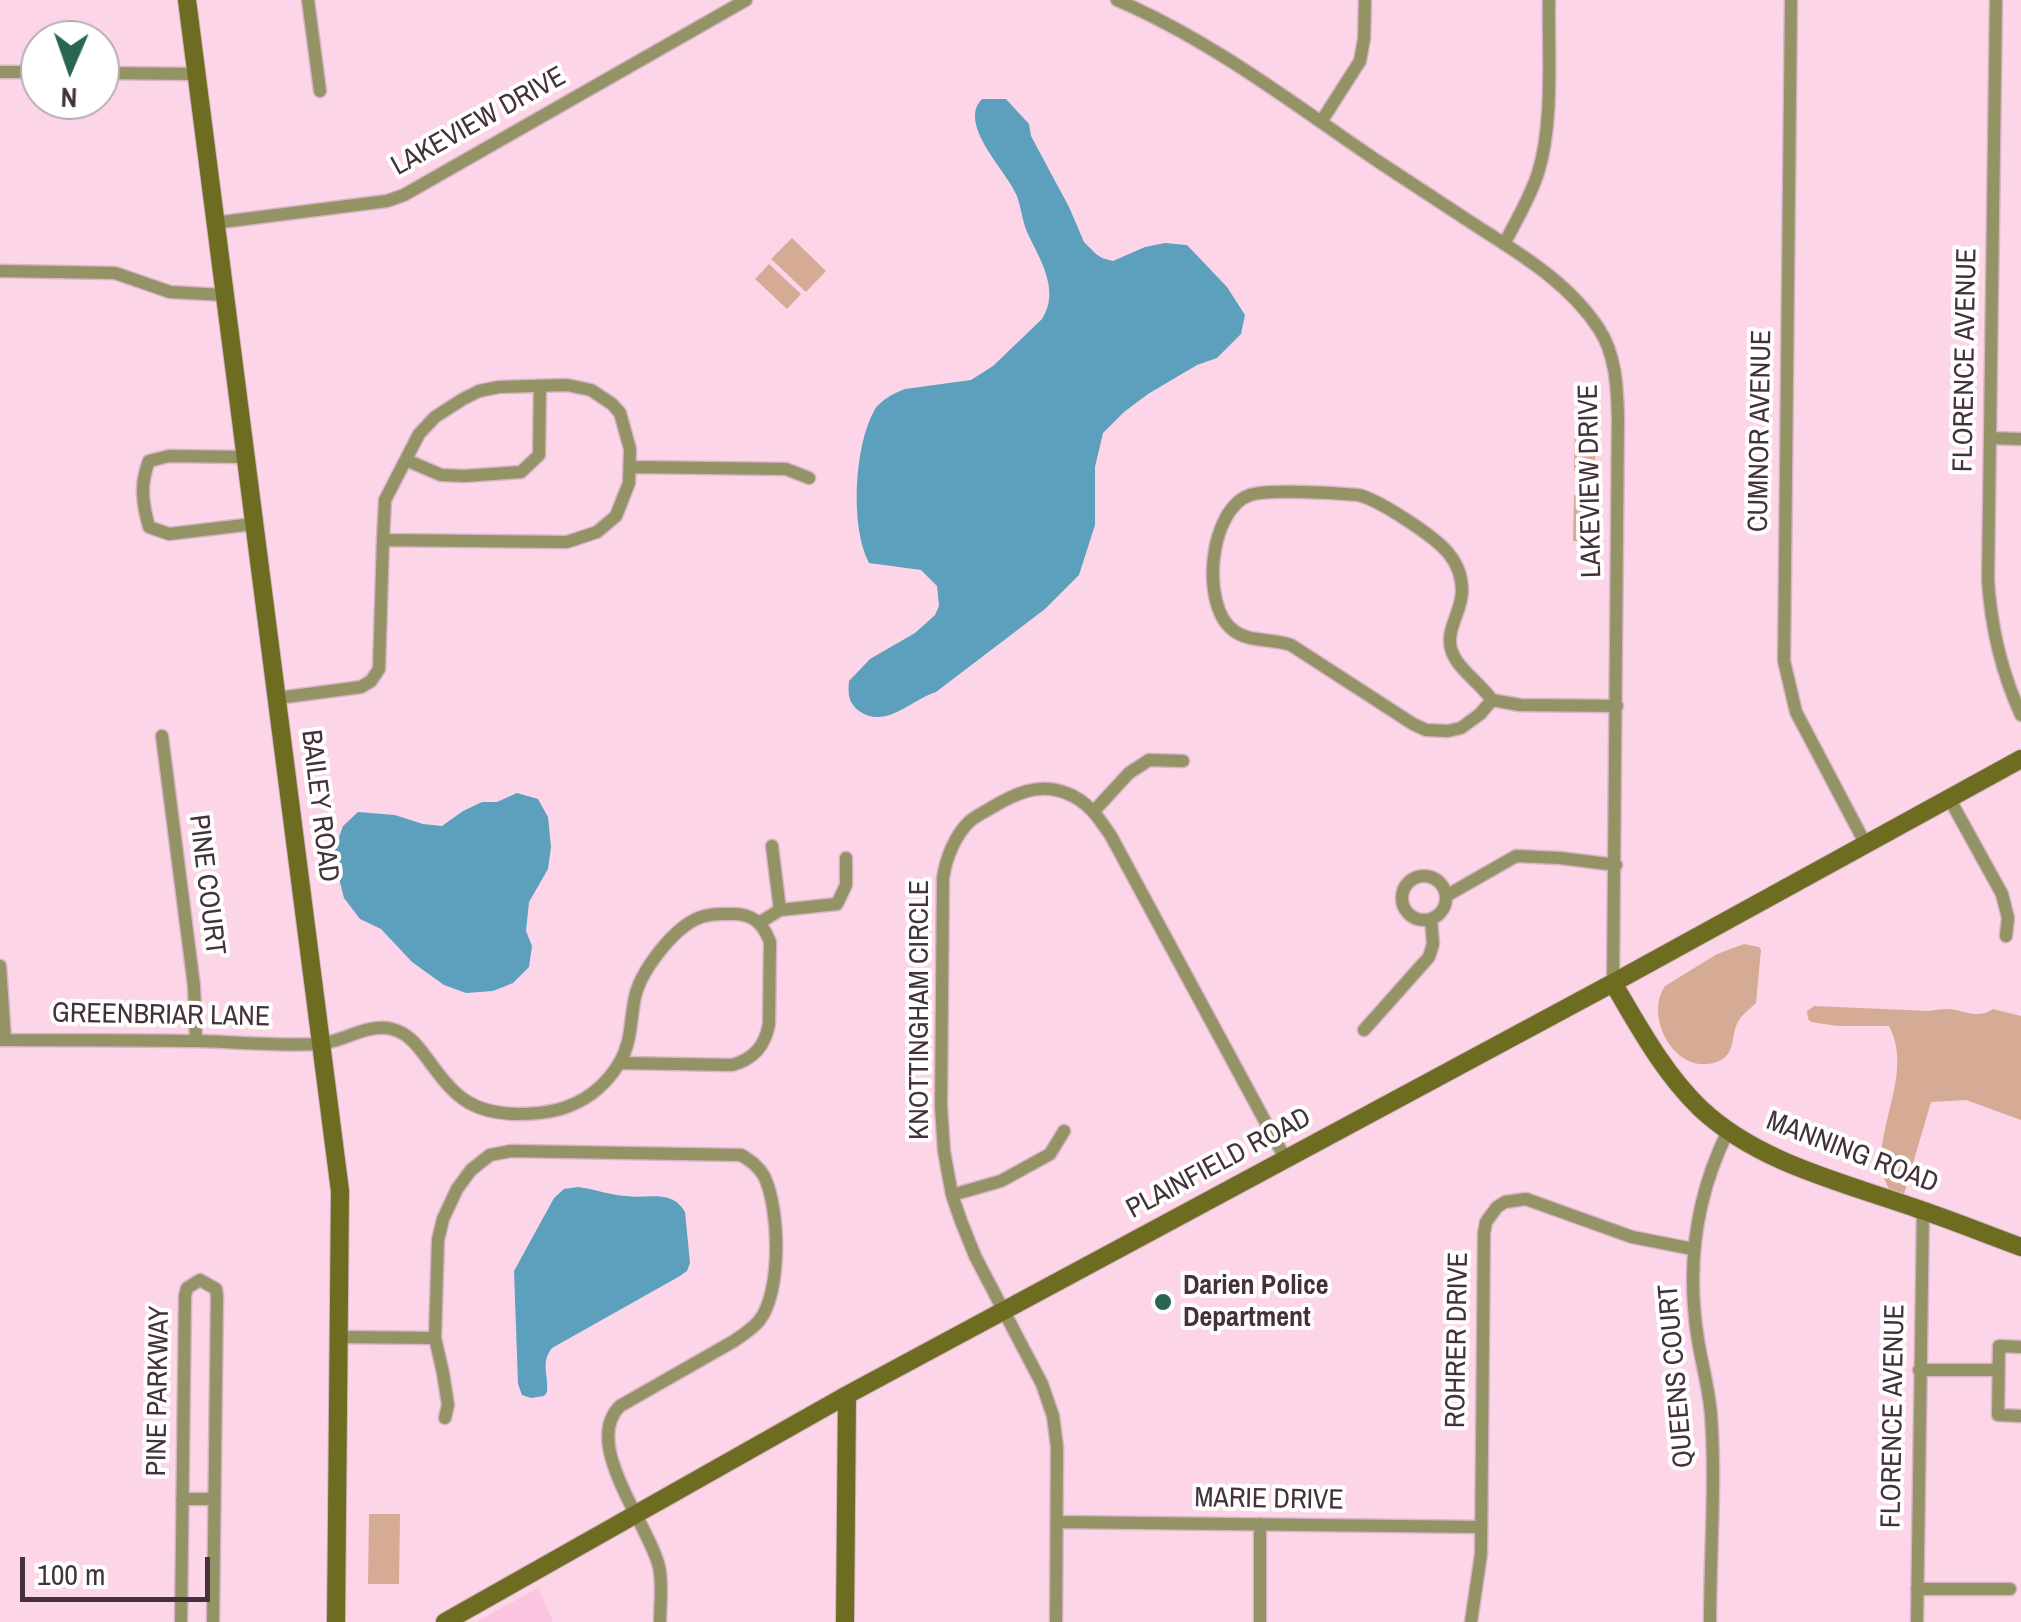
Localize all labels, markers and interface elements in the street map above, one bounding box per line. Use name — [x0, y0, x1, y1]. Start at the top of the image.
north arrow — [20, 20, 120, 120]
street label: LAKEVIEW DRIVE — [386, 60, 572, 184]
text: N — [60, 79, 78, 117]
street label: FLORENCE AVENUE — [1947, 248, 1985, 472]
street label: CUMNOR AVENUE — [1742, 330, 1780, 532]
street label: LAKEVIEW DRIVE — [1573, 384, 1609, 578]
street label: BAILEY ROAD — [293, 728, 345, 884]
street label: PINE COURT — [181, 813, 231, 957]
street label: KNOTTINGHAM CIRCLE — [903, 880, 937, 1140]
street label: GREENBRIAR LANE — [52, 997, 270, 1035]
street label: PLAINFIELD ROAD — [1121, 1101, 1317, 1227]
street label: MANNING ROAD — [1761, 1105, 1943, 1201]
street label: ROHRER DRIVE — [1440, 1252, 1476, 1428]
place label: Darien Police Department — [1183, 1269, 1328, 1335]
street label: QUEENS COURT — [1652, 1283, 1702, 1469]
marker: Darien Police Department — [1152, 1291, 1174, 1313]
street label: FLORENCE AVENUE — [1875, 1304, 1913, 1528]
street label: PINE PARKWAY — [141, 1305, 177, 1477]
street label: MARIE DRIVE — [1194, 1482, 1344, 1518]
scale bar — [25, 1537, 215, 1599]
text: 100 m — [37, 1554, 105, 1594]

